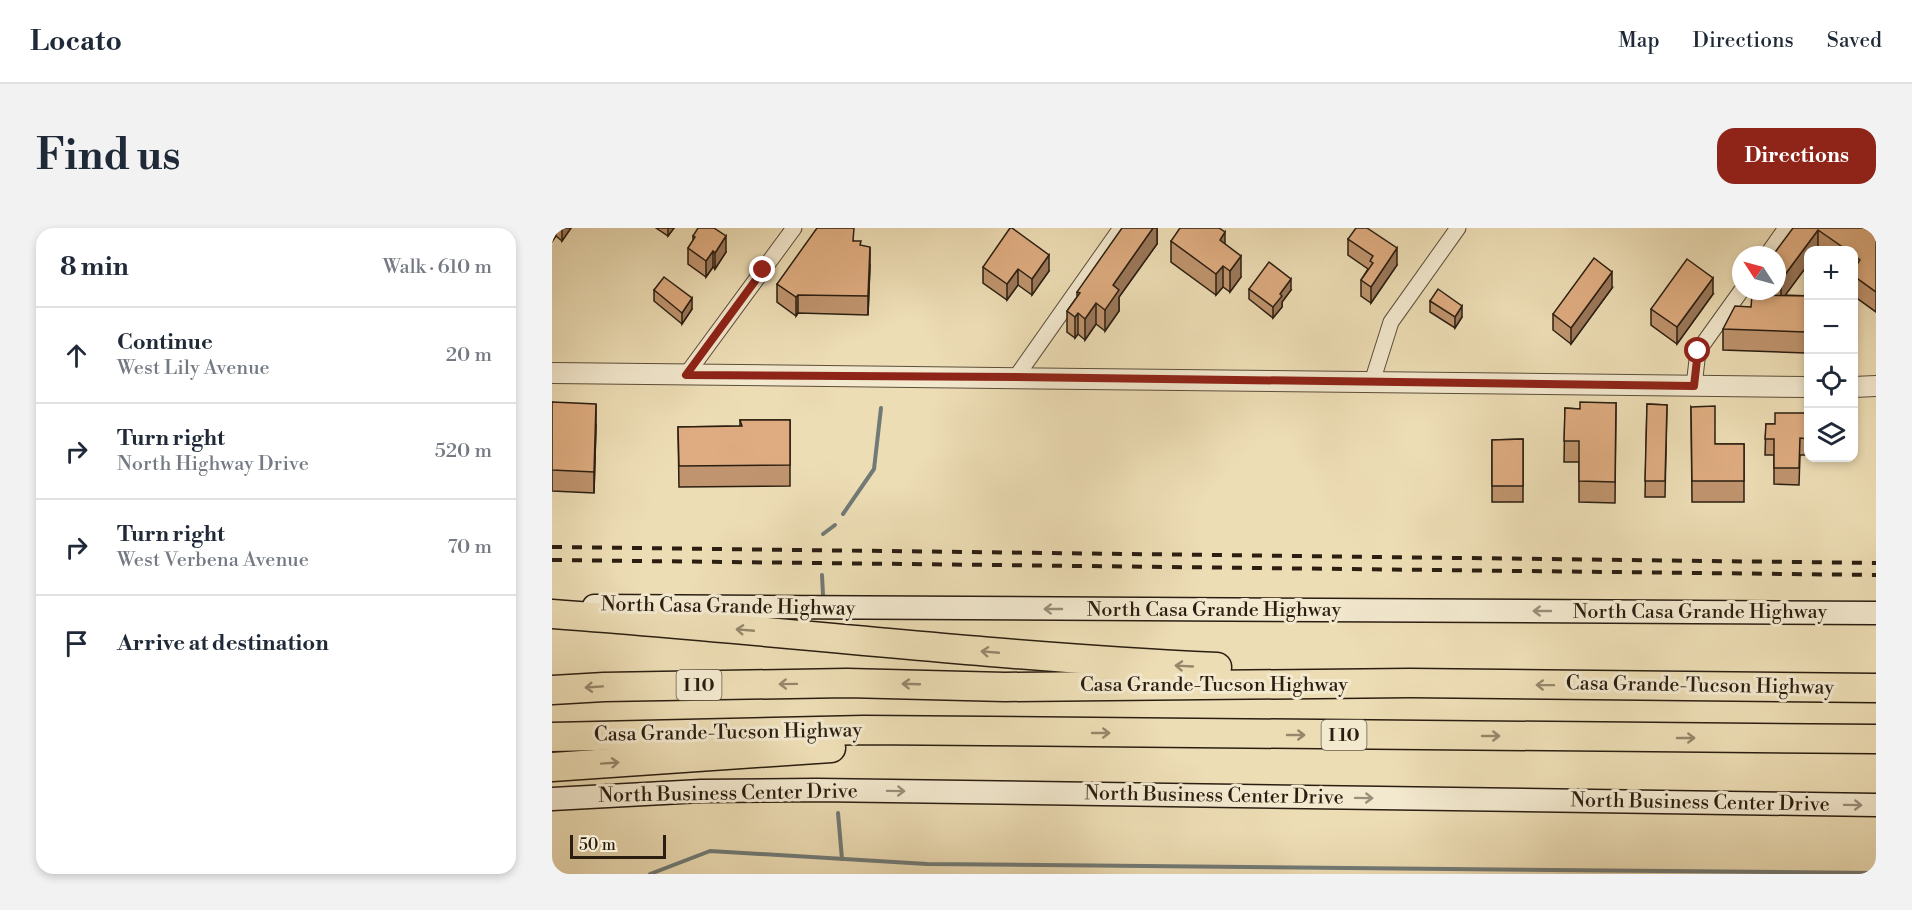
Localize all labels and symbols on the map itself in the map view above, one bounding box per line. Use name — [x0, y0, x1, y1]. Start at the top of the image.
north arrow — [1732, 246, 1786, 300]
route end — [749, 256, 775, 282]
route start — [1684, 337, 1710, 363]
street label: North Casa Grande Highway — [600, 592, 856, 622]
street label: North Casa Grande Highway — [1087, 598, 1342, 623]
street label: North Casa Grande Highway — [1573, 600, 1828, 625]
one-way arrow — [1043, 603, 1063, 615]
one-way arrow — [1532, 605, 1552, 617]
one-way arrow — [735, 624, 755, 635]
one-way arrow — [980, 647, 1000, 658]
one-way arrow — [1175, 660, 1195, 671]
road number: I 10 — [676, 670, 722, 700]
street label: Casa Grande-Tucson Highway — [1566, 671, 1835, 701]
street label: Casa Grande-Tucson Highway — [1080, 673, 1348, 698]
one-way arrow — [779, 678, 799, 689]
one-way arrow — [901, 679, 921, 690]
one-way arrow — [1535, 679, 1555, 690]
one-way arrow — [584, 682, 604, 693]
street label: Casa Grande-Tucson Highway — [594, 718, 863, 748]
road number: I 10 — [1322, 720, 1366, 750]
one-way arrow — [1090, 727, 1110, 739]
one-way arrow — [1285, 729, 1305, 740]
one-way arrow — [1480, 730, 1500, 742]
one-way arrow — [1675, 732, 1695, 744]
one-way arrow — [600, 757, 620, 768]
street label: North Business Center Drive — [598, 779, 858, 809]
street label: North Business Center Drive — [1084, 781, 1344, 811]
one-way arrow — [886, 785, 906, 797]
street label: North Business Center Drive — [1570, 788, 1830, 818]
one-way arrow — [1354, 792, 1374, 804]
one-way arrow — [1843, 799, 1863, 811]
scale bar — [570, 832, 666, 860]

